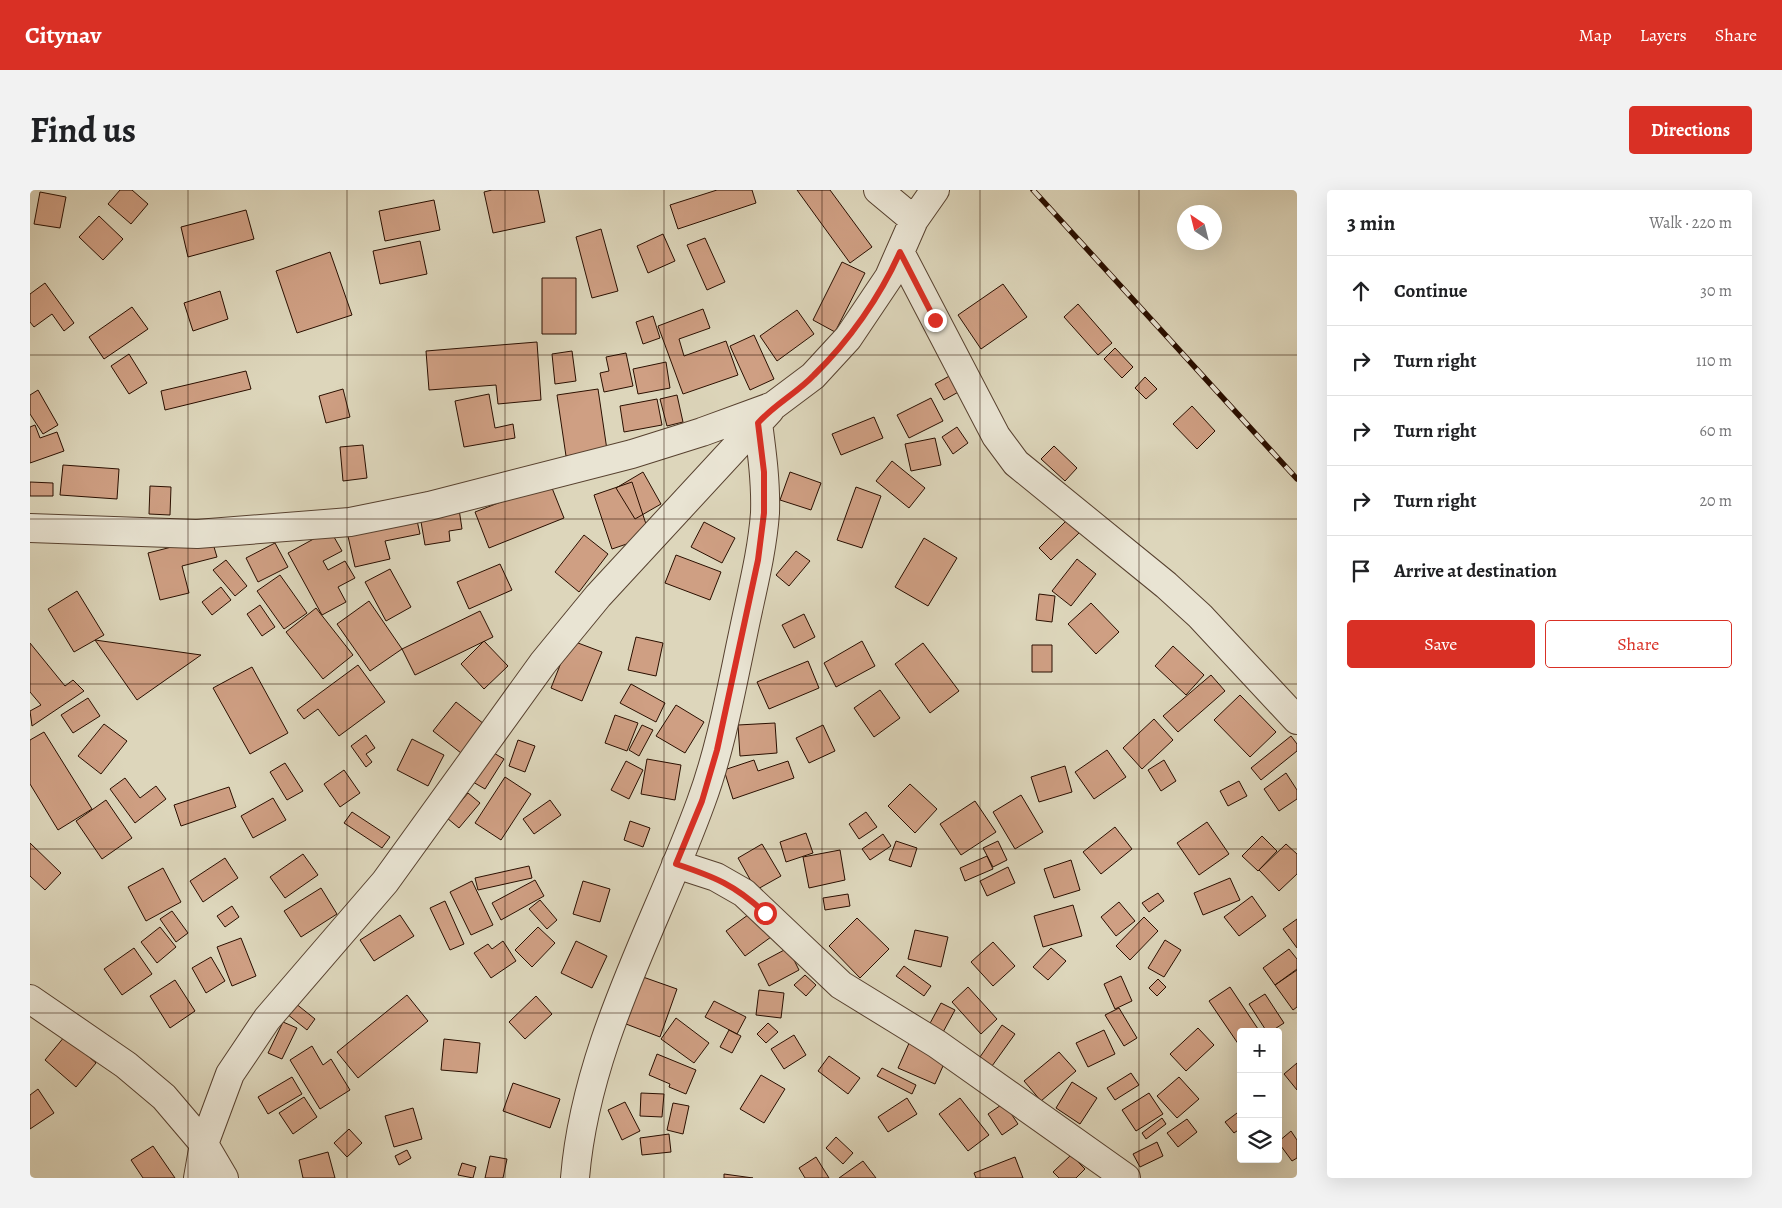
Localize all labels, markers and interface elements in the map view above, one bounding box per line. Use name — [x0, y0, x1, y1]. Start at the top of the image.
text: Citynav — [25, 19, 101, 51]
text: Map — [1579, 23, 1612, 47]
text: Layers — [1640, 23, 1687, 47]
text: Share — [1715, 23, 1757, 47]
text: Find us — [30, 106, 136, 154]
button: Directions — [1629, 106, 1752, 154]
north arrow — [1177, 205, 1222, 250]
text: 3 min — [1347, 209, 1395, 237]
text: Walk · 220 m — [1649, 212, 1732, 234]
icon: ahead — [1347, 277, 1375, 305]
text: Continue — [1394, 278, 1468, 304]
text: 30 m — [1700, 280, 1732, 302]
route end — [924, 309, 947, 332]
icon: right — [1347, 347, 1375, 375]
text: Turn right — [1394, 348, 1476, 374]
text: 110 m — [1696, 350, 1732, 372]
icon: right — [1347, 417, 1375, 445]
text: Turn right — [1394, 418, 1476, 444]
text: 60 m — [1700, 420, 1732, 442]
icon: right — [1347, 487, 1375, 515]
text: Turn right — [1394, 488, 1476, 514]
text: 20 m — [1699, 490, 1732, 512]
icon: arrive — [1347, 557, 1375, 585]
text: Arrive at destination — [1394, 558, 1557, 584]
button: Save — [1347, 620, 1535, 668]
button: Share — [1545, 620, 1732, 668]
route start — [754, 902, 777, 925]
map controls — [1237, 1028, 1282, 1163]
button: + — [1237, 1028, 1282, 1073]
button: − — [1237, 1073, 1282, 1118]
button: layers — [1237, 1118, 1282, 1163]

